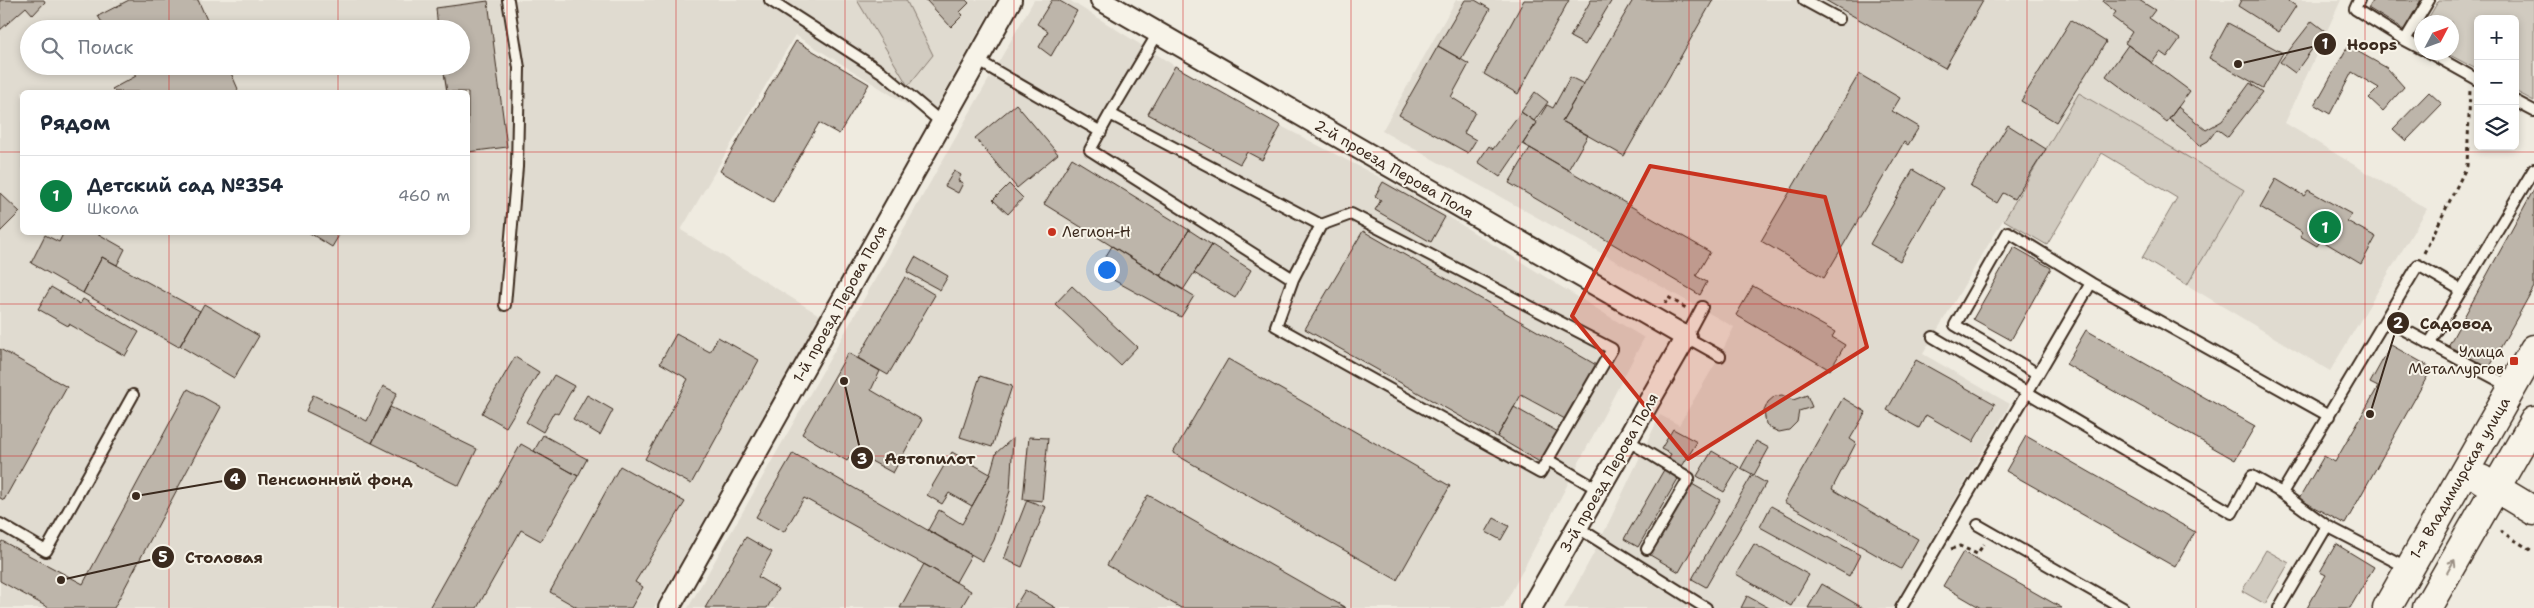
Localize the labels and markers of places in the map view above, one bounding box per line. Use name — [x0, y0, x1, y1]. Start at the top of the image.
callout: Hoops — [2312, 28, 2408, 59]
pin: 1 — [2309, 208, 2341, 246]
place label: Легион-Н — [1062, 222, 1131, 242]
marker: Легион-Н — [1046, 226, 1058, 238]
callout: Садовод — [2385, 307, 2503, 338]
place label: Улица Металлургов — [2408, 342, 2505, 379]
marker: Улица Металлургов — [2508, 355, 2520, 367]
callout: Автопилот — [849, 443, 985, 474]
callout: Пенсионный фонд — [222, 463, 423, 494]
callout: Столовая — [150, 542, 273, 573]

